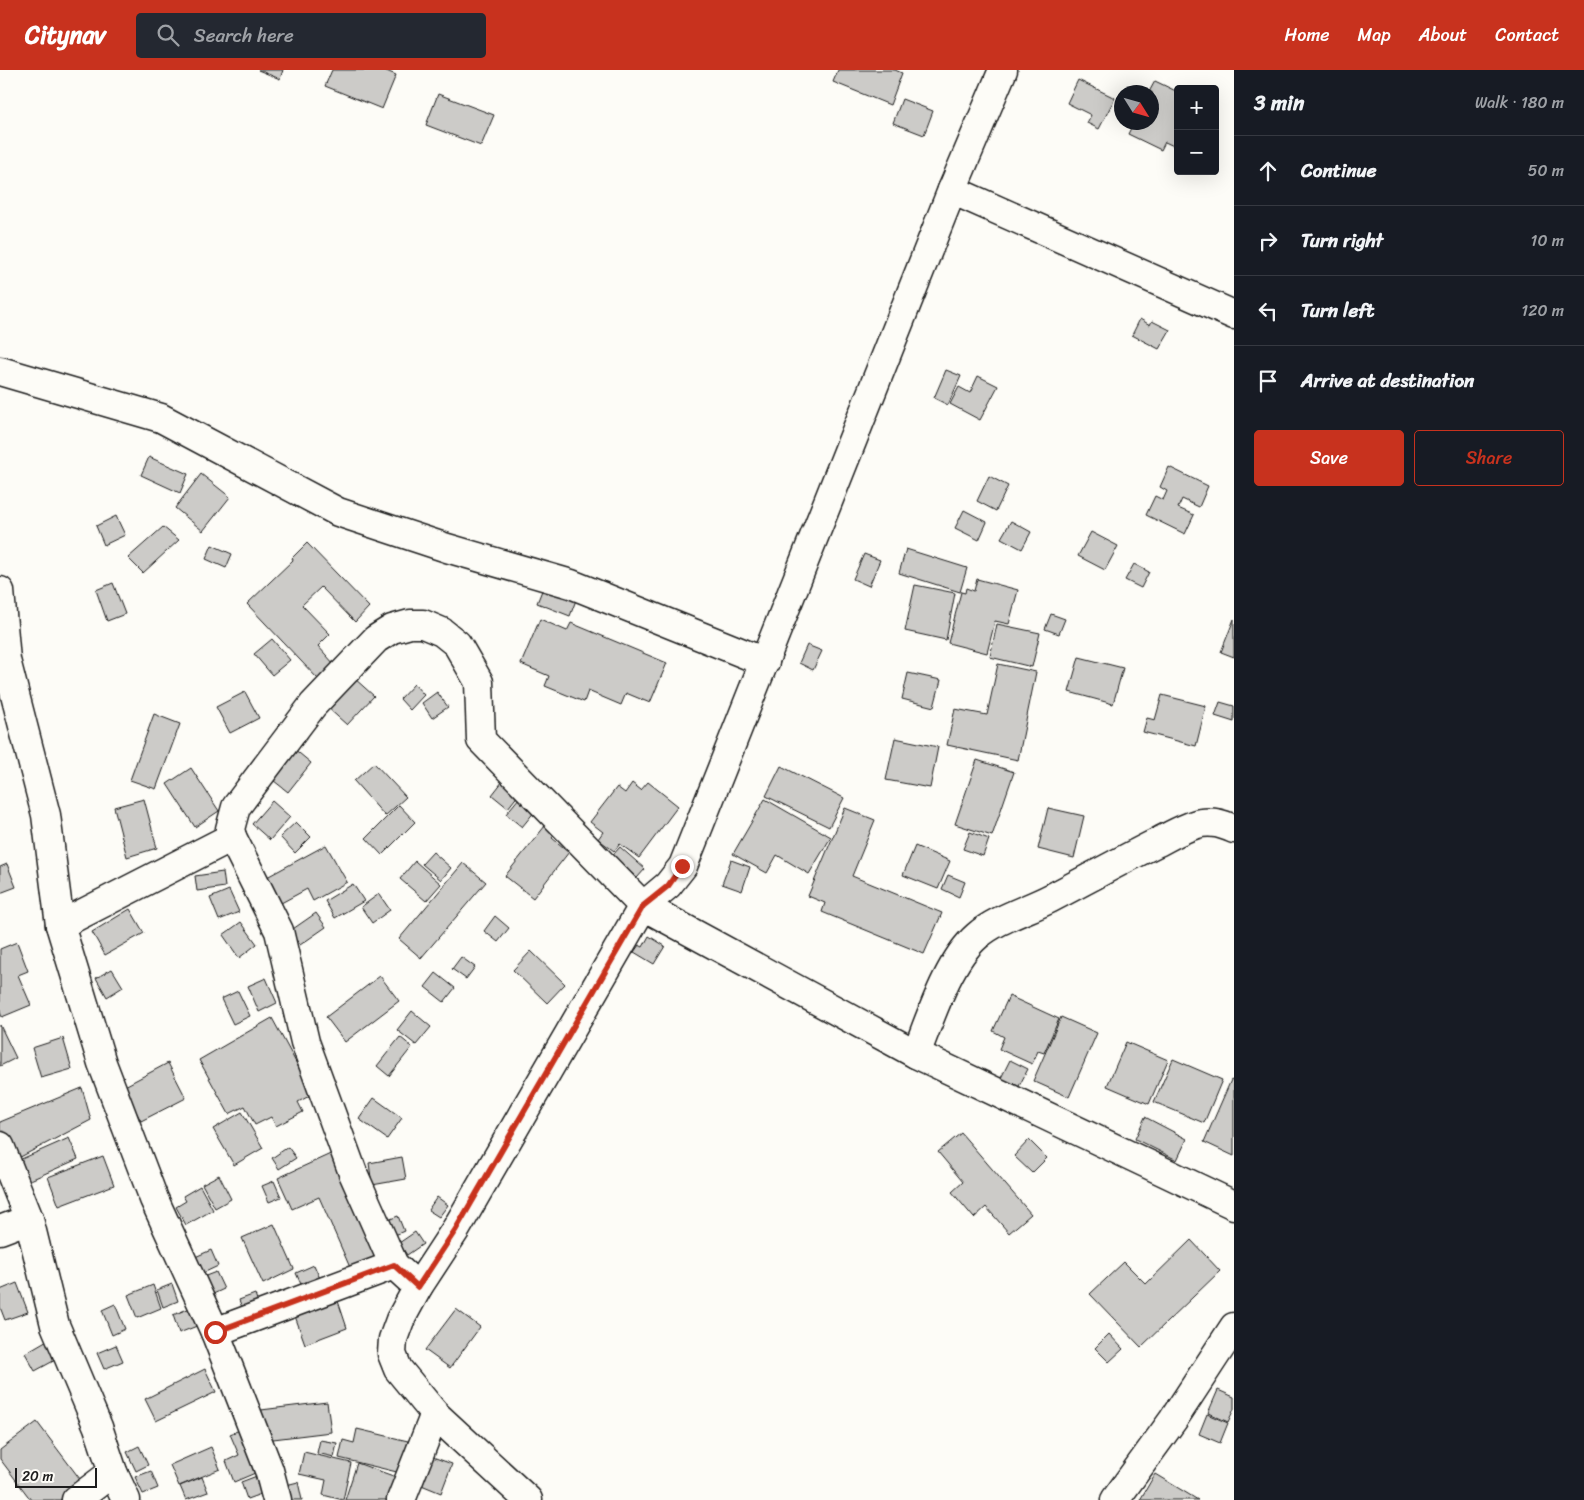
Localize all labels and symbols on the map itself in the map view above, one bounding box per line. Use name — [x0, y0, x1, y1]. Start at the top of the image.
north arrow — [1114, 85, 1159, 130]
route end — [671, 855, 694, 878]
route start — [204, 1321, 227, 1344]
scale bar — [15, 1465, 98, 1488]

